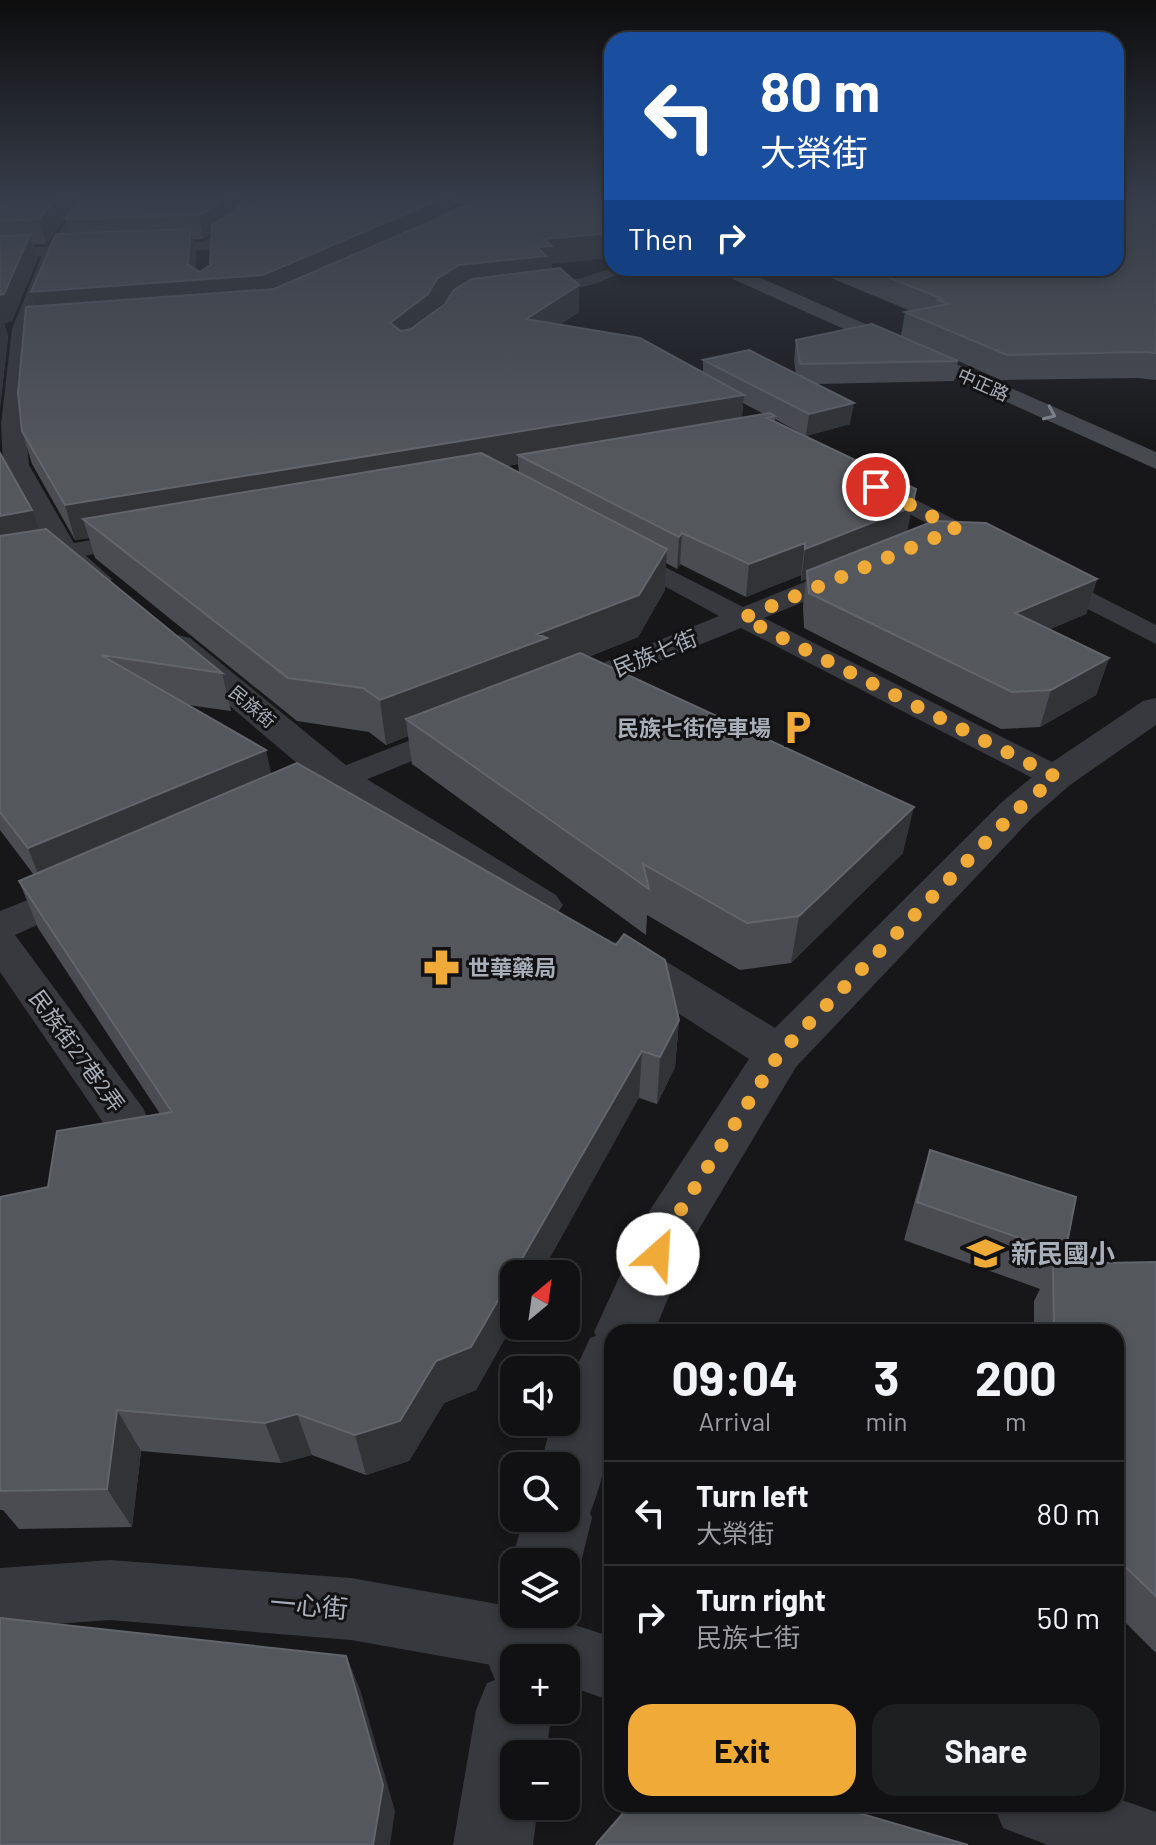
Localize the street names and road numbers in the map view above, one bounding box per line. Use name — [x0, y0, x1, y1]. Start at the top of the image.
street label: 中正路 — [954, 363, 1013, 405]
street label: 民族七街 — [609, 624, 700, 681]
street label: 民族街 — [225, 680, 280, 732]
street label: 民族街27巷2弄 — [25, 985, 131, 1116]
street label: 一心街 — [269, 1586, 349, 1623]

